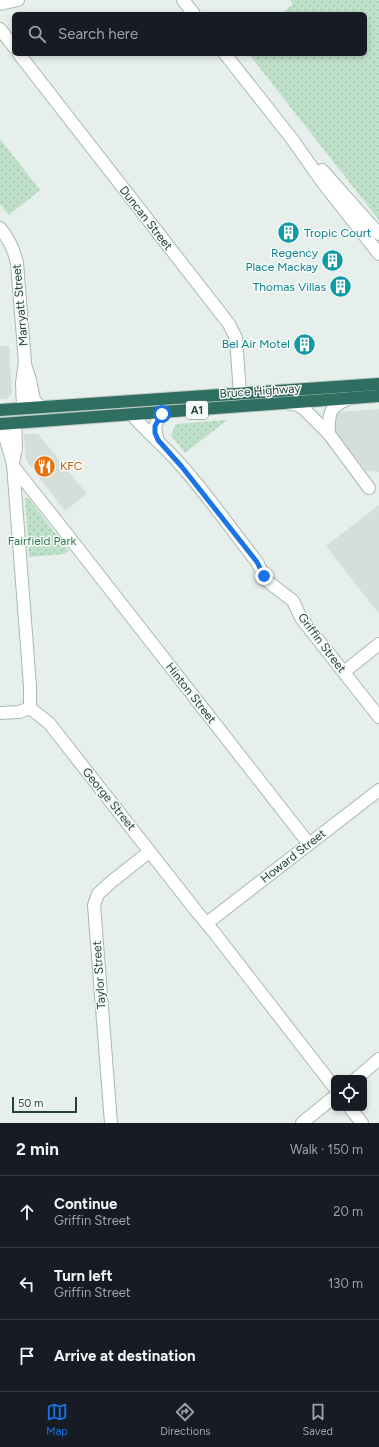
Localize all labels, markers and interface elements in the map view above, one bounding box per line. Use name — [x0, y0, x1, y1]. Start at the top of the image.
search box — [12, 12, 367, 56]
icon: search — [26, 23, 48, 45]
text: Search here — [58, 25, 138, 43]
street label: Duncan Street — [117, 183, 176, 253]
building icon: Tropic Court — [275, 220, 301, 246]
place label: Tropic Court — [304, 226, 372, 240]
place label: Regency Place Mackay — [245, 246, 319, 274]
building icon: Regency Place Mackay — [320, 247, 346, 273]
street label: Marryatt Street — [9, 263, 31, 347]
building icon: Thomas Villas — [328, 274, 354, 300]
place label: Thomas Villas — [253, 280, 326, 294]
building icon: Bel Air Motel — [292, 331, 318, 357]
place label: Bel Air Motel — [222, 337, 290, 351]
street label: Bruce Highway — [219, 381, 302, 401]
road number: A1 — [186, 401, 208, 419]
route start — [153, 405, 171, 423]
restaurant icon: KFC — [31, 453, 57, 479]
place label: KFC — [60, 459, 83, 473]
park label: Fairfield Park — [8, 534, 76, 548]
route end — [255, 567, 273, 585]
street label: Griffin Street — [295, 610, 349, 676]
street label: Hinton Street — [163, 660, 219, 727]
street label: George Street — [79, 765, 139, 834]
street label: Howard Street — [258, 826, 329, 886]
street label: Taylor Street — [90, 940, 108, 1010]
map controls — [331, 1075, 367, 1111]
button: locate — [331, 1075, 367, 1111]
scale bar — [12, 1095, 77, 1114]
text: 50 m — [18, 1097, 43, 1110]
text: 2 min — [16, 1139, 59, 1159]
text: Walk · 150 m — [290, 1142, 363, 1157]
text: Continue — [54, 1195, 117, 1213]
icon: ahead — [16, 1201, 38, 1223]
text: 20 m — [333, 1204, 363, 1219]
text: Griffin Street — [54, 1213, 131, 1228]
text: Turn left — [54, 1267, 112, 1285]
icon: left — [16, 1273, 38, 1295]
text: 130 m — [328, 1276, 363, 1291]
text: Griffin Street — [54, 1285, 131, 1300]
icon: arrive — [16, 1345, 38, 1367]
text: Arrive at destination — [54, 1347, 195, 1365]
tab: Map — [46, 1401, 68, 1438]
tab: Directions — [160, 1401, 210, 1438]
tab: Saved — [303, 1401, 333, 1438]

